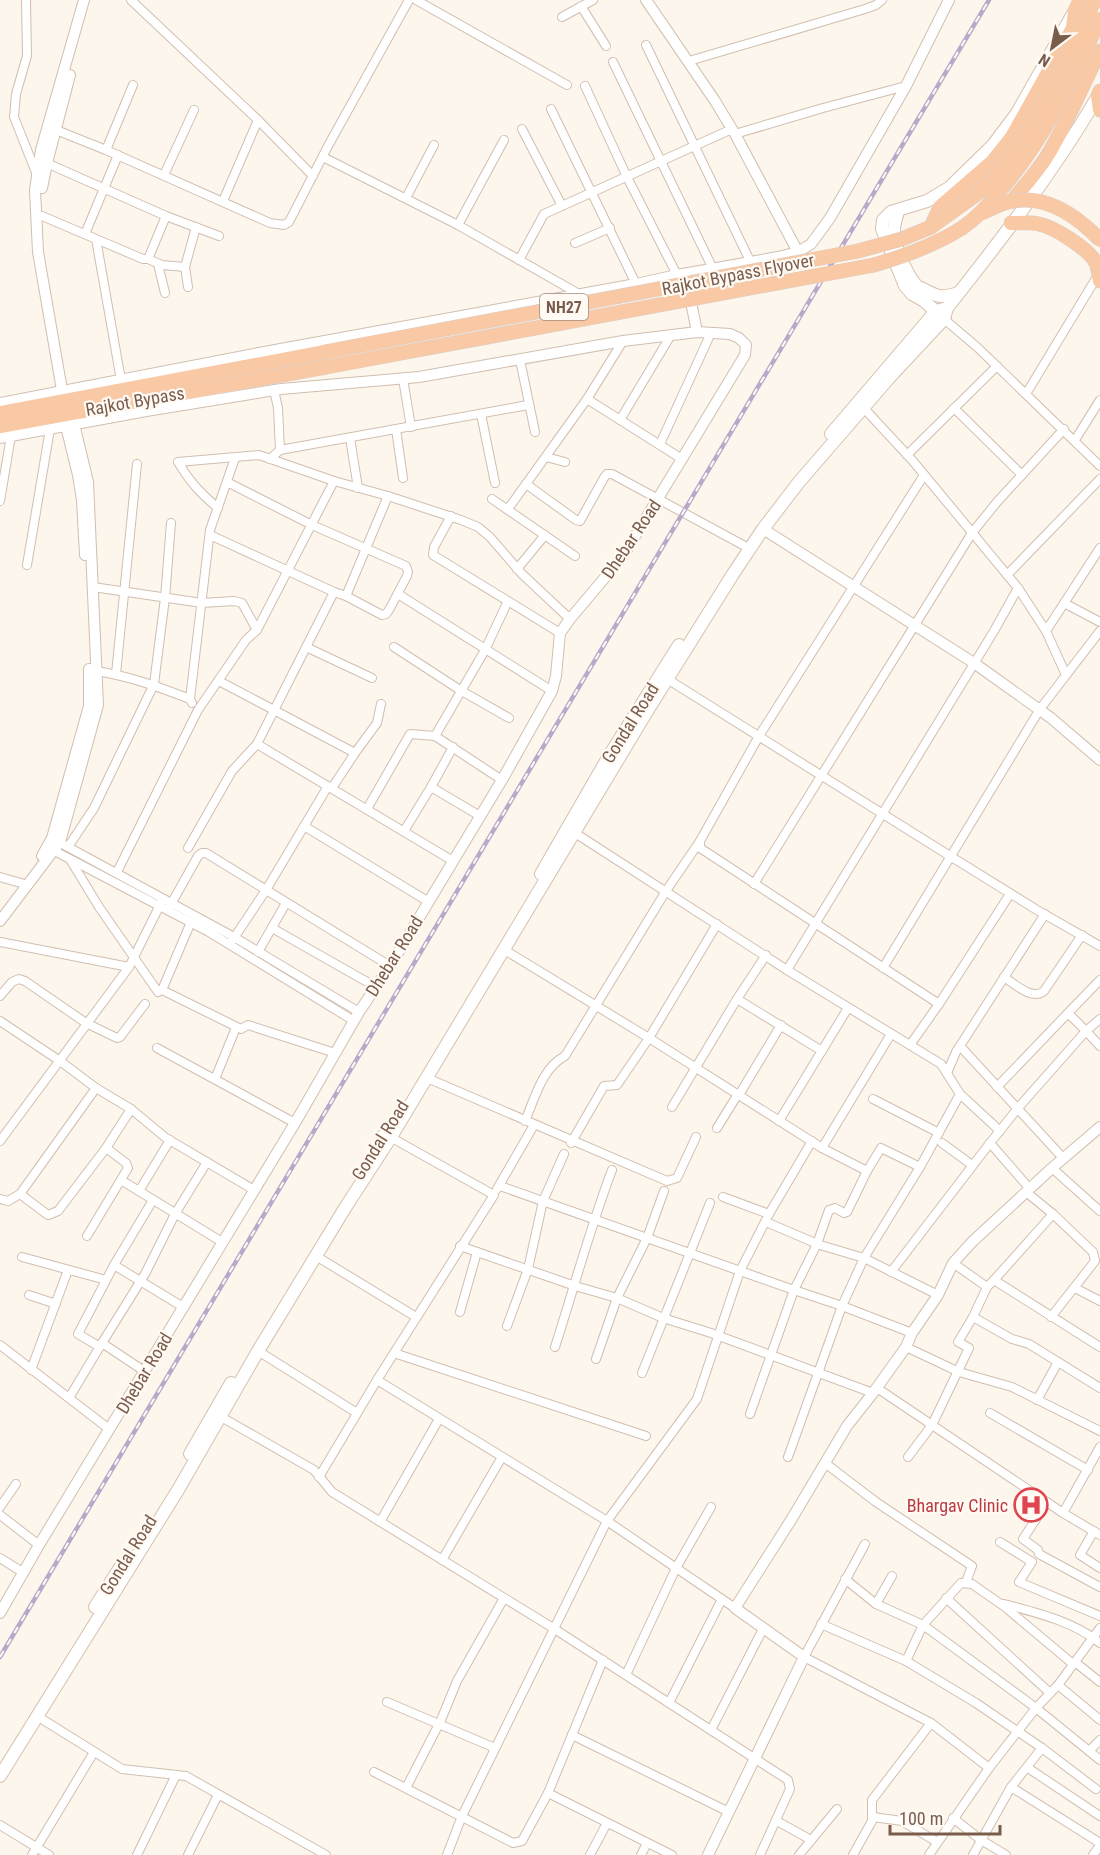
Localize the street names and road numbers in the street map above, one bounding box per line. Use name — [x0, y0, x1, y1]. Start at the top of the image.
street label: Rajkot Bypass Flyover — [660, 249, 816, 299]
road number: NH27 — [540, 294, 588, 320]
street label: Rajkot Bypass — [84, 382, 186, 420]
street label: Dhebar Road — [597, 496, 665, 582]
street label: Gondal Road — [597, 679, 663, 767]
street label: Dhebar Road — [361, 912, 427, 1000]
street label: Gondal Road — [347, 1096, 413, 1184]
street label: Dhebar Road — [112, 1329, 176, 1417]
street label: Gondal Road — [95, 1511, 161, 1599]

